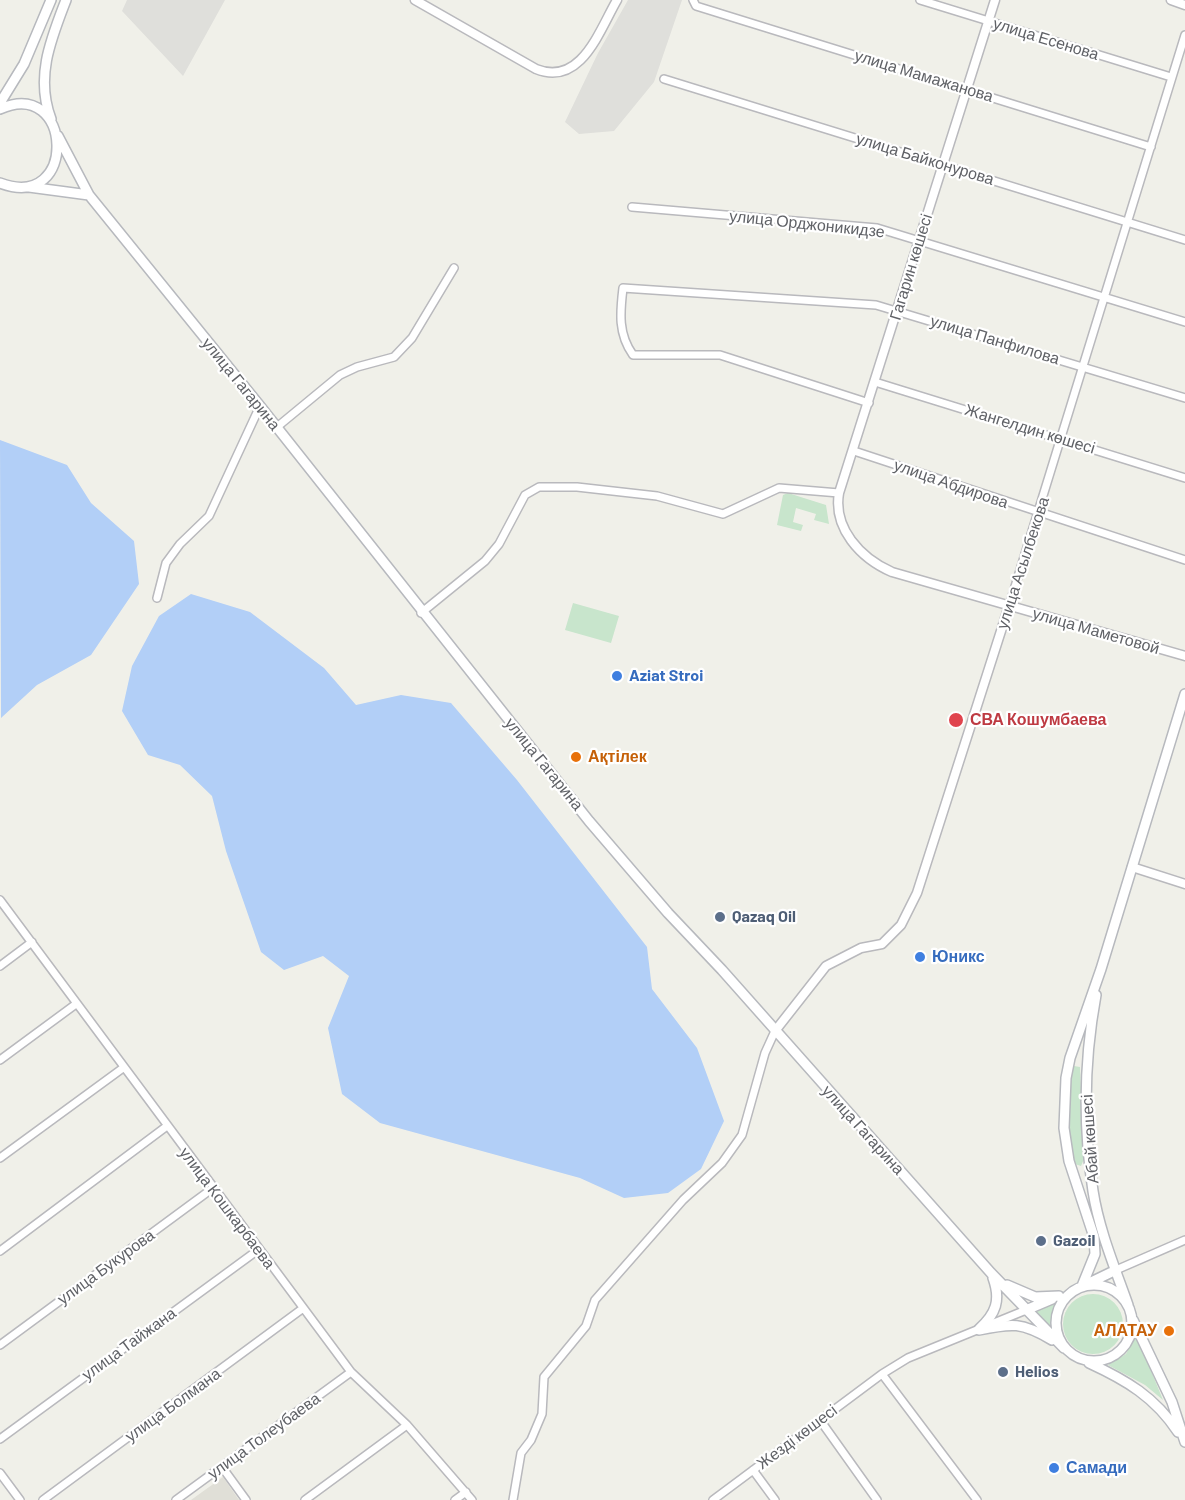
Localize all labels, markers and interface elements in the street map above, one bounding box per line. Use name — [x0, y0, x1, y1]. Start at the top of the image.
street label: улица Есенова — [991, 14, 1101, 64]
street label: улица Мамажанова — [852, 46, 996, 106]
street label: улица Байконурова — [854, 129, 996, 189]
street label: улица Орджоникидзе — [728, 206, 886, 242]
street label: Гагарин көшесі — [886, 212, 936, 322]
street label: улица Панфилова — [928, 311, 1062, 369]
street label: улица Гагарина — [198, 334, 284, 434]
street label: Жангелдин көшесі — [962, 400, 1098, 458]
street label: улица Абдирова — [891, 455, 1011, 513]
street label: улица Асылбекова — [993, 494, 1053, 632]
street label: улица Маметовой — [1030, 604, 1162, 658]
place label: Aziat Stroi — [629, 666, 703, 686]
marker: Aziat Stroi — [610, 669, 624, 683]
place label: СВА Кошумбаева — [970, 710, 1106, 730]
marker: СВА Кошумбаева — [947, 711, 965, 729]
street label: улица Гагарина — [501, 714, 587, 814]
place label: Ақтілек — [588, 747, 647, 767]
marker: Ақтілек — [569, 750, 583, 764]
place label: Qazaq Oil — [732, 907, 796, 927]
marker: Qazaq Oil — [713, 910, 727, 924]
place label: Юникс — [932, 947, 985, 967]
marker: Юникс — [913, 950, 927, 964]
street label: улица Гагарина — [818, 1081, 908, 1179]
street label: Абай көшесі — [1077, 1094, 1103, 1184]
street label: улица Кошкарбаева — [175, 1143, 279, 1273]
street label: улица Букурова — [54, 1225, 158, 1309]
place label: Gazoil — [1053, 1231, 1095, 1251]
marker: Gazoil — [1034, 1234, 1048, 1248]
street label: улица Тайжана — [78, 1303, 180, 1385]
place label: АЛАТАУ — [1094, 1321, 1157, 1341]
marker: АЛАТАУ — [1162, 1324, 1176, 1338]
place label: Helios — [1015, 1362, 1059, 1382]
street label: улица Болмана — [122, 1364, 224, 1446]
marker: Helios — [996, 1365, 1010, 1379]
street label: улица Толеубаева — [204, 1389, 324, 1483]
street label: Жезді көшесі — [753, 1401, 841, 1473]
place label: Самади — [1066, 1458, 1127, 1478]
marker: Самади — [1047, 1461, 1061, 1475]

